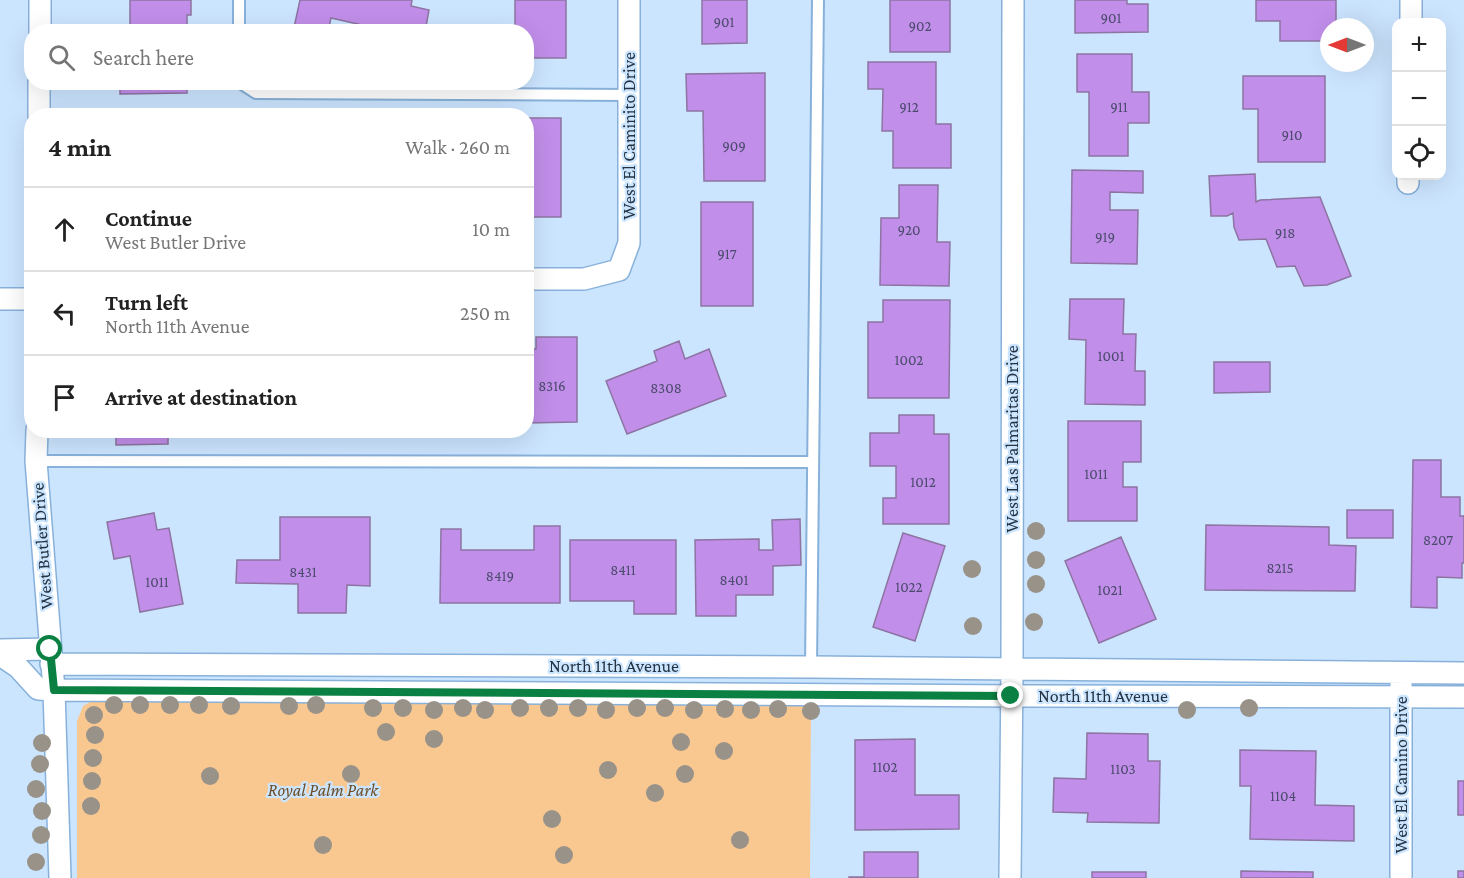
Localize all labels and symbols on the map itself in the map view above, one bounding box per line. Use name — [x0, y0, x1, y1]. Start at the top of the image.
house number: 901 — [1100, 10, 1122, 26]
house number: 901 — [713, 14, 735, 30]
house number: 902 — [908, 18, 932, 34]
north arrow — [1320, 18, 1374, 72]
street label: West El Caminito Drive — [619, 52, 639, 220]
house number: 912 — [899, 99, 919, 115]
house number: 911 — [1110, 99, 1128, 115]
house number: 910 — [1281, 127, 1303, 143]
house number: 909 — [722, 138, 746, 154]
house number: 920 — [897, 222, 921, 238]
house number: 918 — [1275, 225, 1295, 241]
house number: 919 — [1095, 229, 1115, 245]
house number: 917 — [717, 246, 737, 262]
street label: West Las Palmaritas Drive — [1002, 345, 1022, 533]
house number: 1001 — [1098, 348, 1124, 364]
house number: 1002 — [895, 352, 923, 368]
house number: 8316 — [538, 378, 566, 394]
house number: 8308 — [650, 380, 682, 396]
house number: 1011 — [1084, 466, 1108, 482]
house number: 1012 — [910, 474, 936, 490]
street label: West Butler Drive — [28, 482, 56, 610]
house number: 8207 — [1423, 532, 1453, 548]
house number: 8215 — [1266, 560, 1294, 576]
house number: 8411 — [610, 562, 636, 578]
house number: 8431 — [289, 564, 317, 580]
house number: 8419 — [486, 568, 514, 584]
house number: 8401 — [719, 572, 749, 588]
house number: 1011 — [145, 574, 169, 590]
house number: 1022 — [895, 579, 923, 595]
house number: 1021 — [1097, 582, 1123, 598]
route start — [36, 635, 62, 661]
street label: North 11th Avenue — [549, 656, 679, 676]
route end — [997, 682, 1023, 708]
street label: North 11th Avenue — [1038, 686, 1168, 706]
street label: West El Camino Drive — [1391, 696, 1411, 854]
house number: 1102 — [872, 759, 898, 775]
house number: 1103 — [1110, 761, 1136, 777]
park label: Royal Palm Park — [268, 780, 379, 800]
house number: 1104 — [1270, 788, 1296, 804]

